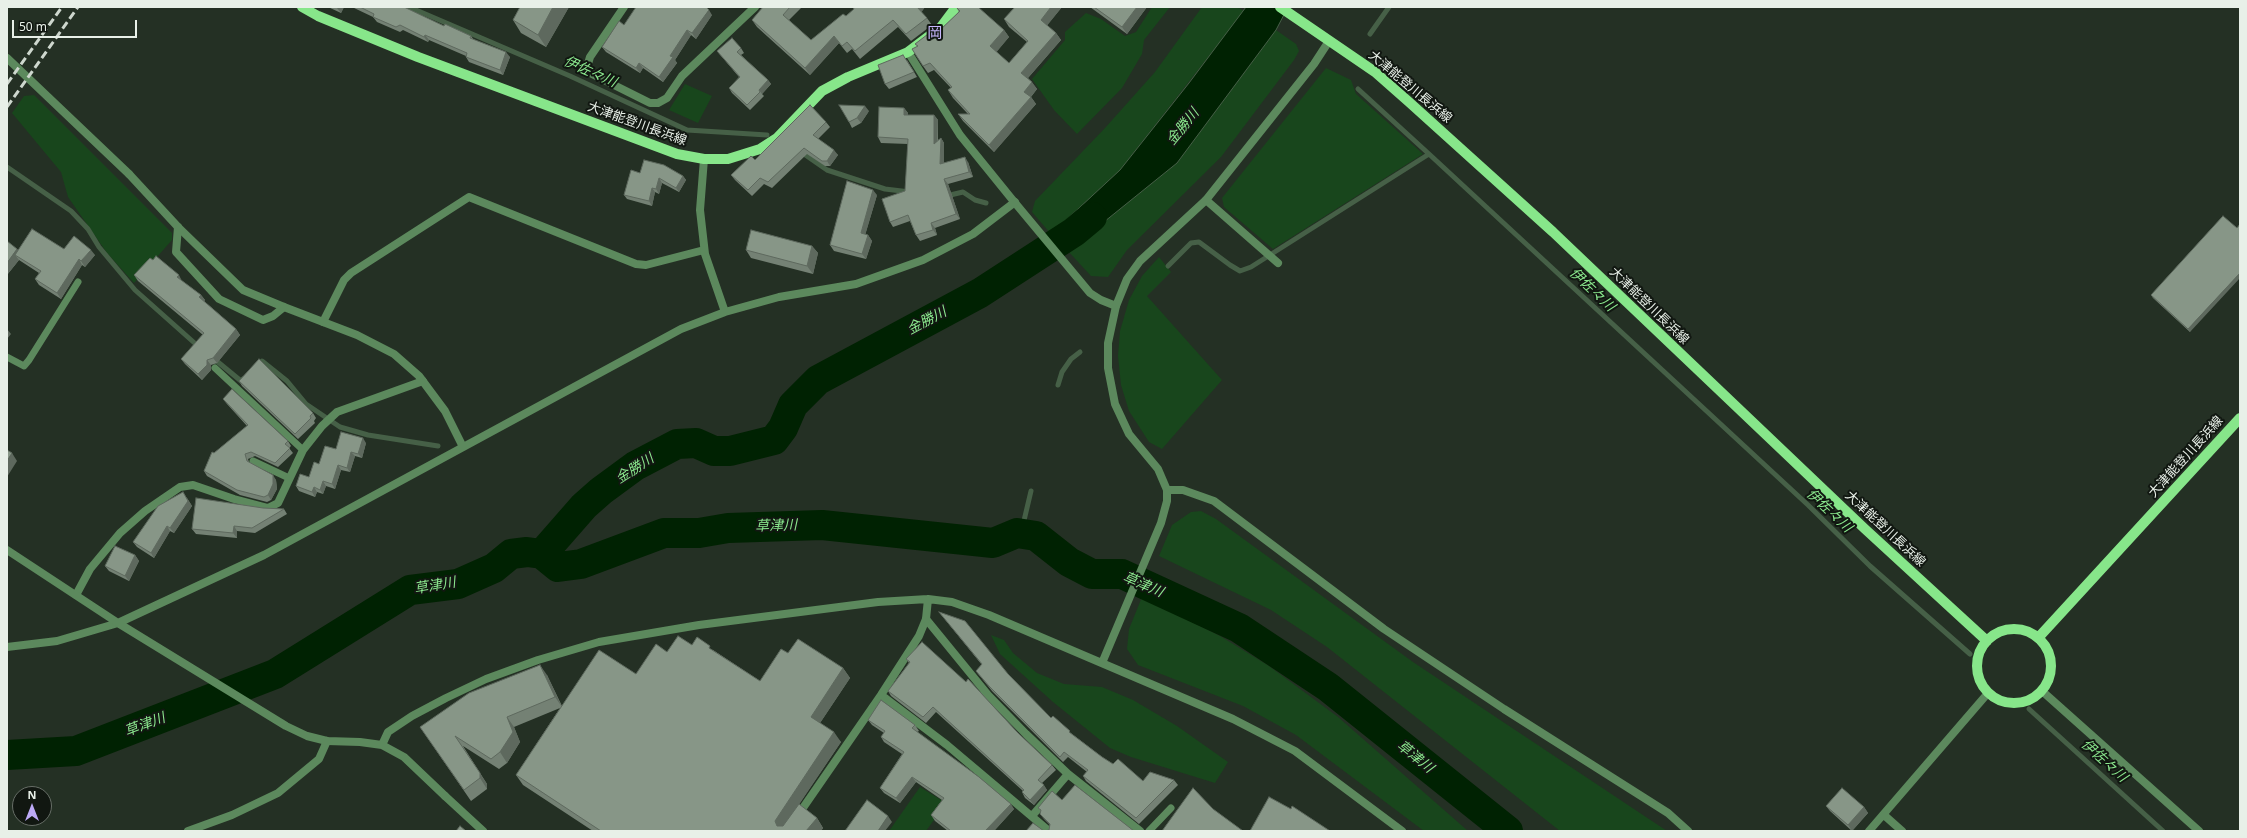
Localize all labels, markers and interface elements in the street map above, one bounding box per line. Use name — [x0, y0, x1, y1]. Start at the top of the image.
scale bar — [14, 12, 139, 38]
text: 50 m — [19, 18, 47, 35]
district label: 岡 — [928, 25, 942, 43]
street label: 大津能登川長浜線 — [1365, 48, 1455, 126]
water label: 伊佐々川 — [561, 53, 619, 91]
street label: 大津能登川長浜線 — [585, 99, 689, 149]
water label: 金勝川 — [1163, 105, 1203, 149]
street label: 大津能登川長浜線 — [1606, 264, 1692, 348]
water label: 伊佐々川 — [1566, 265, 1618, 315]
water label: 金勝川 — [905, 304, 949, 338]
street label: 大津能登川長浜線 — [2145, 413, 2227, 501]
water label: 金勝川 — [613, 451, 657, 487]
water label: 伊佐々川 — [1803, 486, 1855, 536]
street label: 大津能登川長浜線 — [1842, 488, 1928, 570]
water label: 草津川 — [755, 517, 797, 535]
water label: 草津川 — [1120, 569, 1166, 601]
water label: 草津川 — [413, 574, 457, 598]
water label: 草津川 — [122, 710, 168, 740]
water label: 伊佐々川 — [2078, 736, 2130, 786]
water label: 草津川 — [1393, 737, 1437, 777]
north arrow — [12, 786, 52, 826]
text: N — [28, 787, 36, 802]

